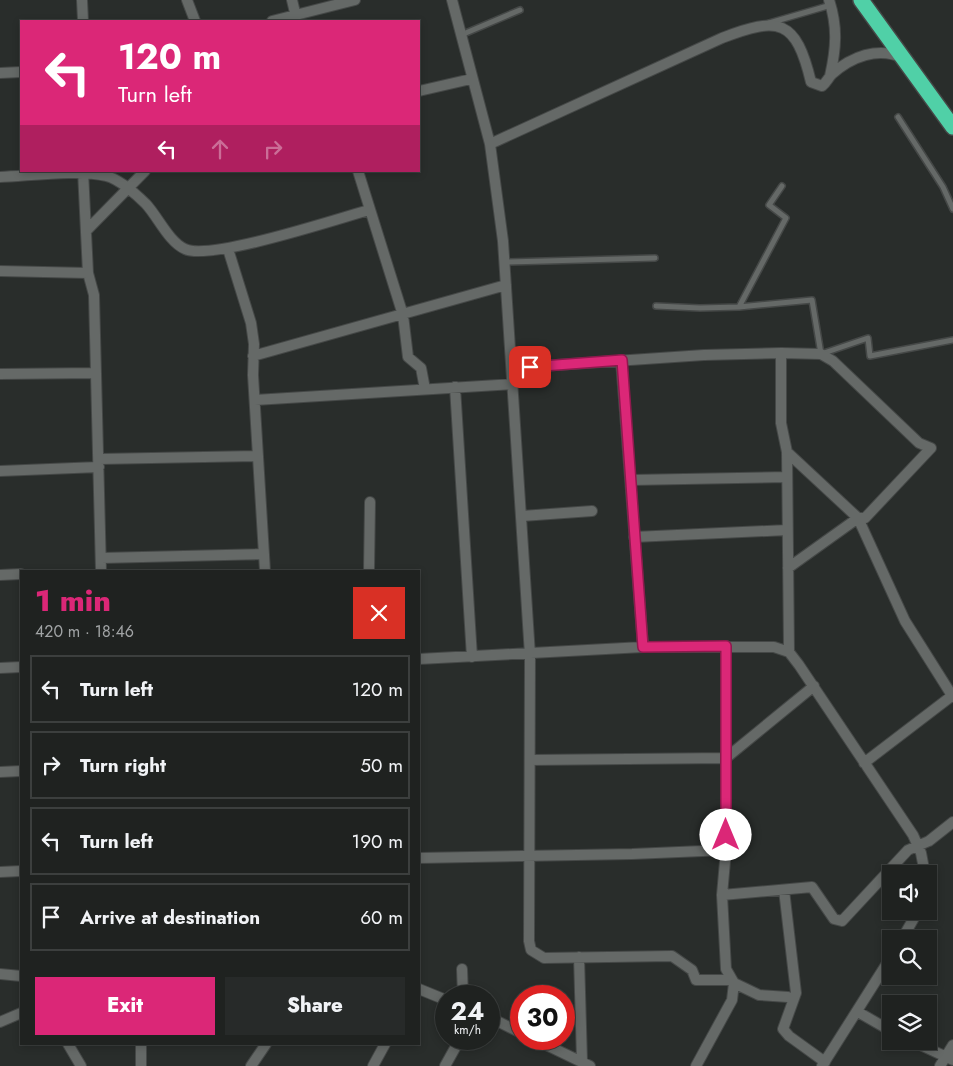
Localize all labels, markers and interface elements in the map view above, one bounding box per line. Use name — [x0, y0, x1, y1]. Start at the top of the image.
text: 120 m — [118, 32, 221, 82]
icon: left — [35, 40, 100, 105]
text: Turn left — [118, 78, 192, 110]
icon: left — [153, 135, 181, 163]
icon: ahead — [206, 135, 234, 163]
icon: right — [259, 135, 287, 163]
pin — [509, 346, 551, 388]
icon: arrive — [516, 353, 544, 381]
text: 1 min — [35, 579, 111, 622]
button: close — [353, 587, 405, 639]
text: 420 m · 18:46 — [35, 620, 134, 643]
icon: left — [37, 675, 65, 703]
text: Turn left — [80, 676, 153, 703]
text: 120 m — [352, 676, 403, 703]
icon: right — [37, 751, 65, 779]
text: Turn right — [80, 752, 166, 779]
text: 50 m — [360, 752, 403, 779]
position arrow — [699, 808, 751, 860]
icon: left — [37, 827, 65, 855]
text: Turn left — [80, 828, 153, 855]
text: 190 m — [352, 828, 403, 855]
map controls — [882, 865, 937, 1050]
button: sound — [882, 865, 937, 920]
icon: arrive — [37, 903, 65, 931]
text: Arrive at destination — [80, 904, 260, 931]
text: 60 m — [360, 904, 403, 931]
button: search — [882, 930, 937, 985]
button: Exit — [35, 977, 215, 1035]
button: Share — [225, 977, 405, 1035]
speed limit sign: 30 — [510, 985, 575, 1050]
text: 24 — [451, 993, 484, 1029]
button: layers — [882, 995, 937, 1050]
text: km/h — [454, 1021, 481, 1039]

